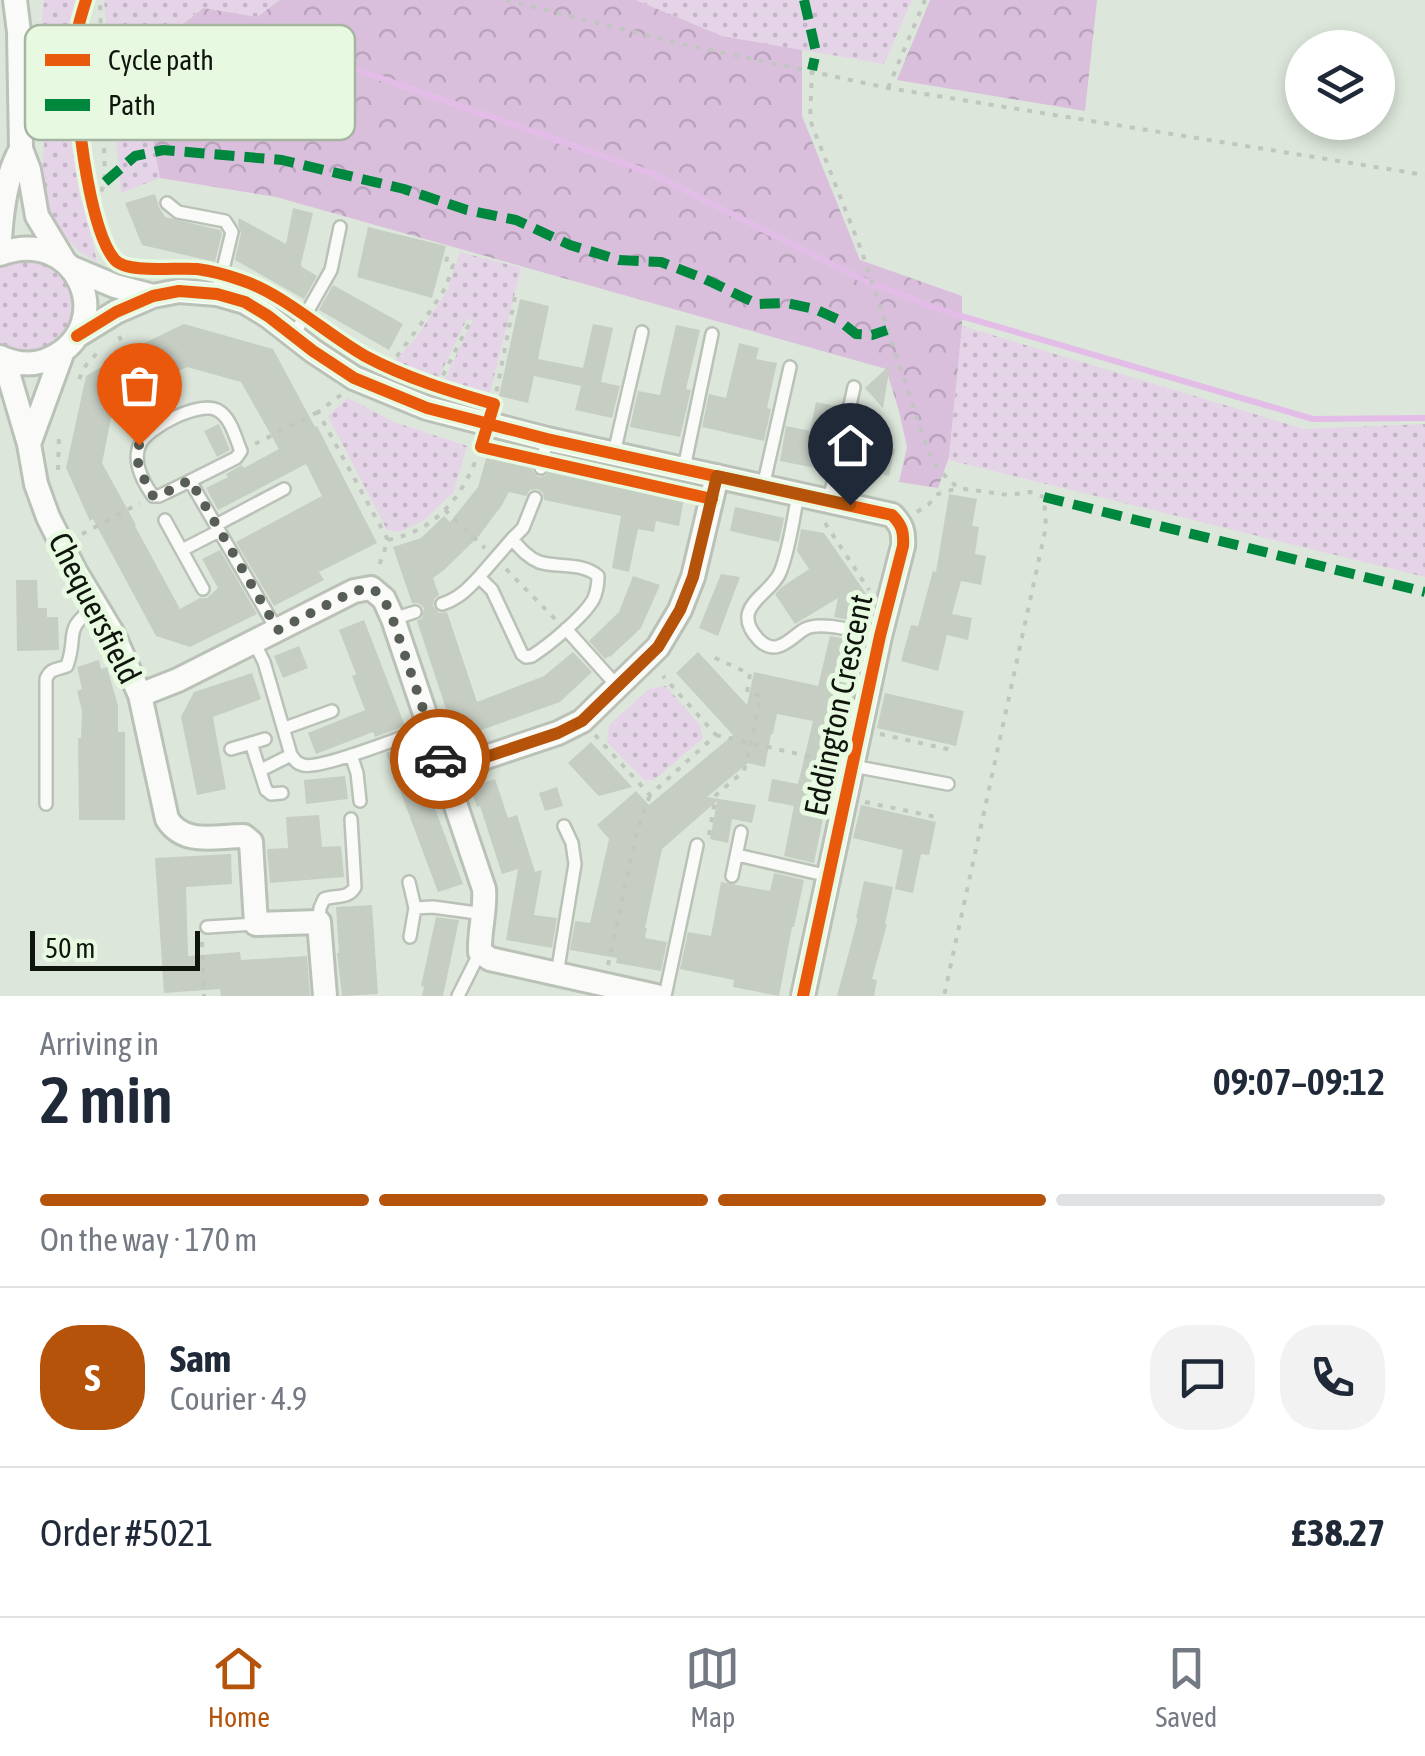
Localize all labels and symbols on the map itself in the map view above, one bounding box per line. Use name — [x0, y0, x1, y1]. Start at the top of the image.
legend — [25, 25, 355, 140]
text: Cycle path — [108, 44, 214, 76]
text: Path — [108, 89, 156, 121]
pin — [97, 343, 182, 446]
pin — [808, 403, 893, 506]
street label: Chequersfield — [41, 526, 149, 690]
street label: Eddington Crescent — [796, 591, 880, 819]
courier — [390, 709, 490, 809]
scale bar — [30, 926, 200, 970]

